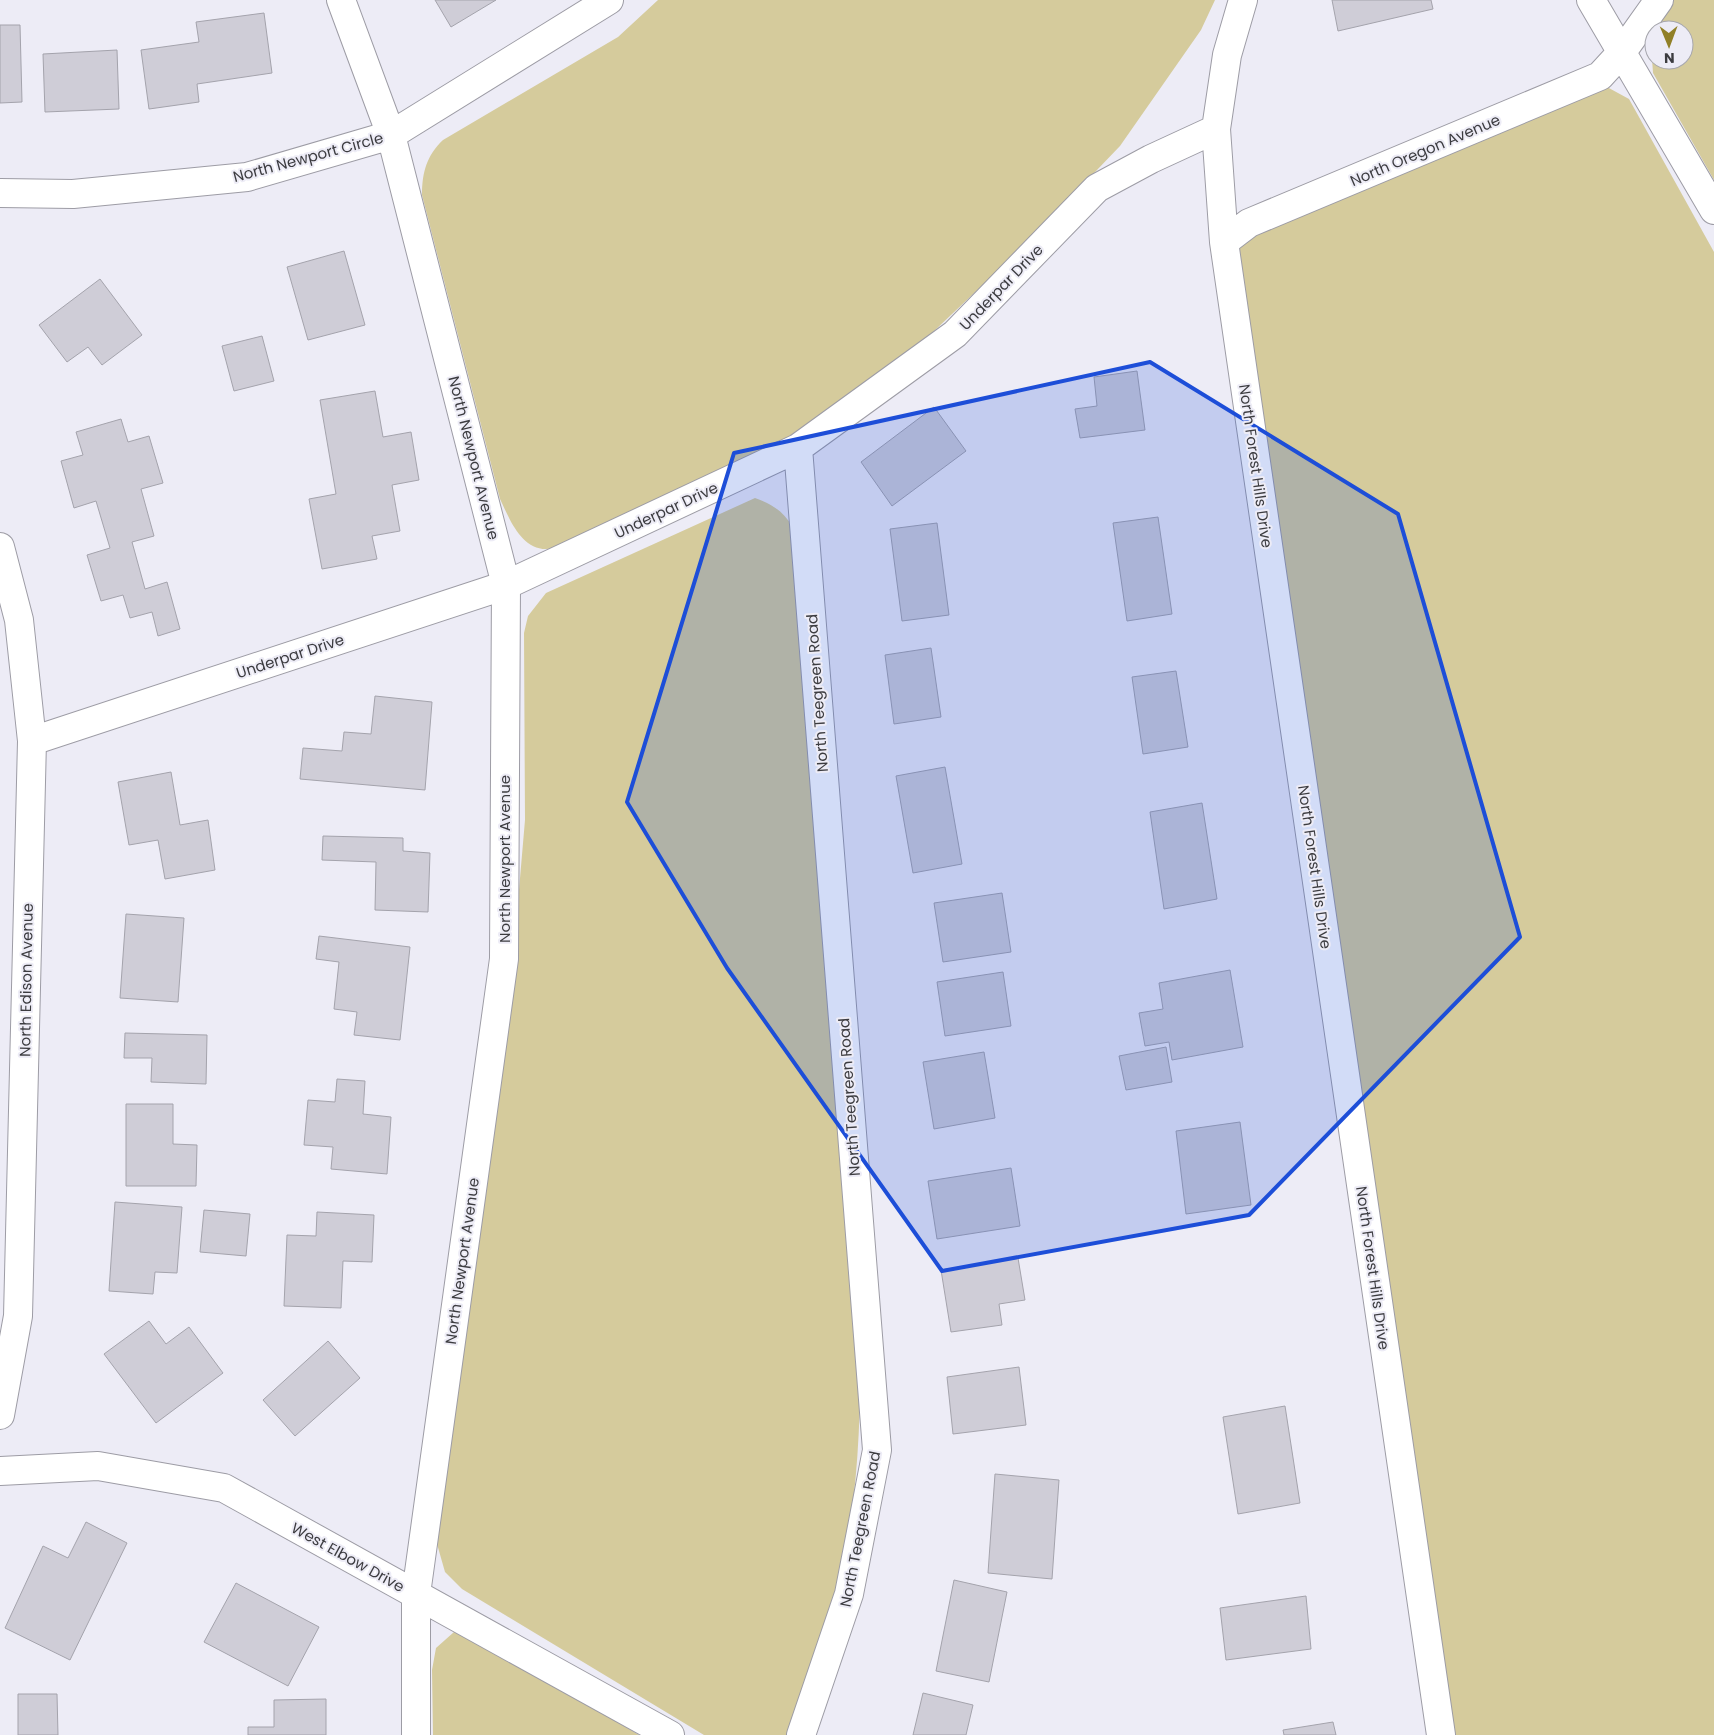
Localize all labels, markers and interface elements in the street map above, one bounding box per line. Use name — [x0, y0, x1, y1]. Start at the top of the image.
north arrow — [1644, 20, 1694, 70]
text: N — [1664, 48, 1675, 68]
street label: North Oregon Avenue — [1347, 109, 1503, 191]
street label: North Newport Circle — [231, 127, 385, 187]
street label: Underpar Drive — [954, 239, 1048, 335]
street label: North Newport Avenue — [443, 374, 505, 542]
street label: North Forest Hills Drive — [1234, 383, 1278, 549]
street label: Underpar Drive — [611, 477, 721, 543]
street label: North Teegreen Road — [801, 613, 833, 773]
street label: Underpar Drive — [233, 629, 347, 683]
street label: North Newport Avenue — [494, 775, 515, 943]
street label: North Forest Hills Drive — [1293, 784, 1337, 950]
street label: North Edison Avenue — [14, 903, 38, 1057]
street label: North Teegreen Road — [833, 1017, 865, 1177]
street label: North Newport Avenue — [440, 1176, 484, 1346]
street label: North Forest Hills Drive — [1351, 1185, 1395, 1351]
street label: North Teegreen Road — [835, 1449, 885, 1609]
street label: West Elbow Drive — [288, 1517, 408, 1597]

